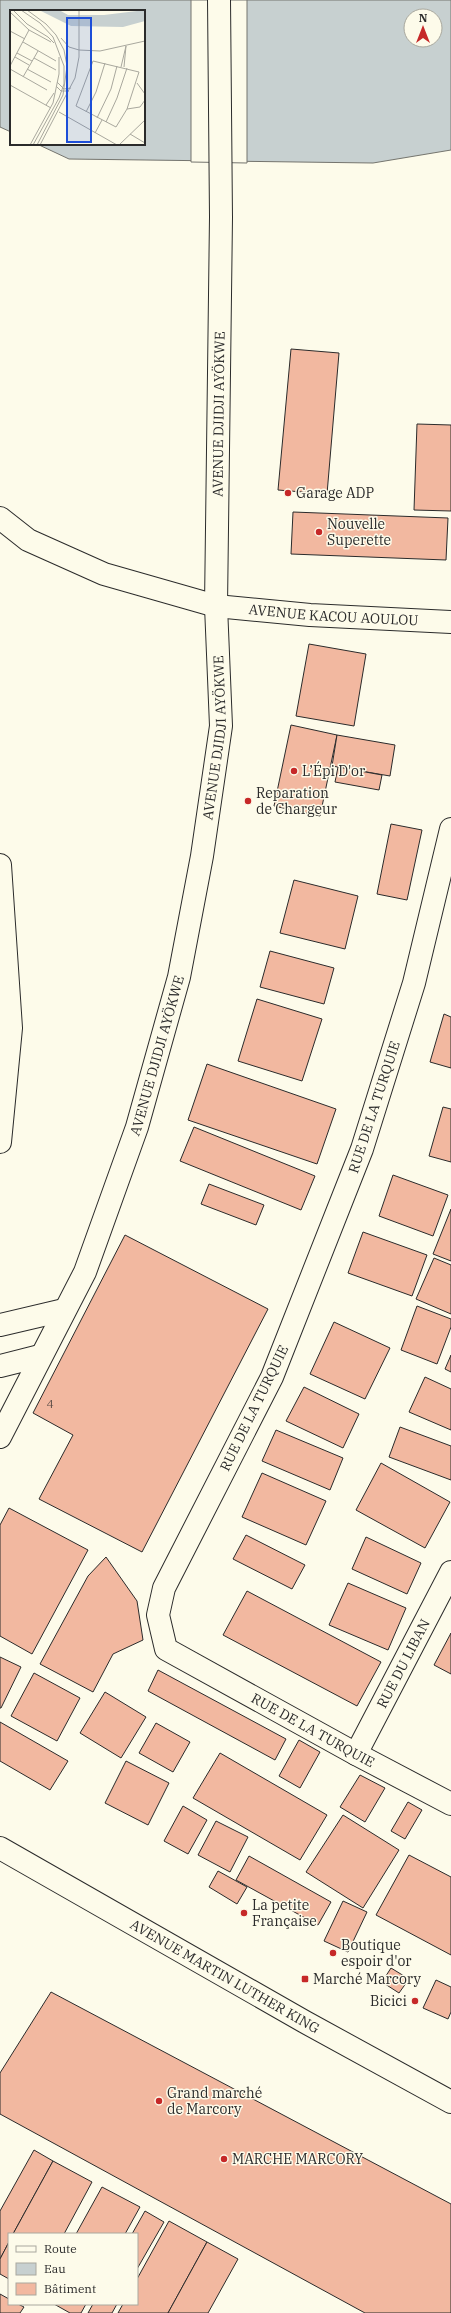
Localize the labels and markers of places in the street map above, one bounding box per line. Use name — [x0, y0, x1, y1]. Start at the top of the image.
place label: Garage ADP — [296, 484, 374, 502]
marker: Garage ADP — [283, 488, 293, 498]
place label: Nouvelle Superette — [327, 515, 391, 549]
marker: Nouvelle Superette — [314, 527, 324, 537]
place label: L’Épi D'or — [302, 761, 366, 780]
marker: L’Épi D'or — [289, 766, 299, 776]
place label: Reparation de Chargeur — [256, 784, 338, 818]
marker: Reparation de Chargeur — [243, 796, 253, 806]
place label: La petite Française — [252, 1896, 317, 1930]
marker: La petite Française — [239, 1908, 249, 1918]
place label: Boutique espoir d'or — [341, 1936, 412, 1970]
marker: Boutique espoir d'or — [328, 1948, 338, 1958]
place label: Marché Marcory — [313, 1970, 421, 1988]
marker: Marché Marcory — [300, 1974, 310, 1984]
place label: Bicici — [370, 1992, 407, 2010]
marker: Bicici — [410, 1996, 420, 2006]
place label: Grand marché de Marcory — [167, 2084, 262, 2118]
marker: Grand marché de Marcory — [154, 2096, 164, 2106]
place label: MARCHE MARCORY — [232, 2150, 363, 2168]
marker: MARCHE MARCORY — [219, 2154, 229, 2164]

